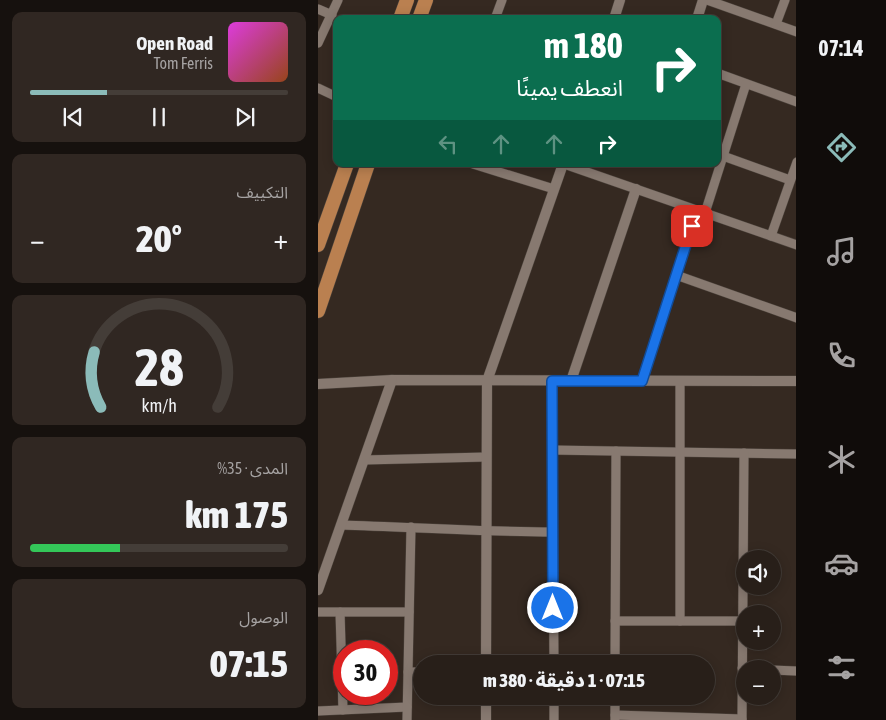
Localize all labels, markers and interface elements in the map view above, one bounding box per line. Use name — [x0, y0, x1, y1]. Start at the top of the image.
text: 180 m — [544, 25, 623, 65]
text: Open Road — [136, 32, 213, 54]
icon: right — [641, 35, 706, 100]
text: 07:14 — [818, 35, 864, 61]
text: Tom Ferris — [154, 54, 213, 72]
text: انعطف يمينًا — [516, 75, 623, 101]
icon: previous — [59, 103, 87, 131]
icon: pause — [145, 103, 173, 131]
icon: next — [231, 103, 259, 131]
icon: left — [434, 130, 462, 158]
icon: ahead — [487, 130, 515, 158]
icon: ahead — [540, 130, 568, 158]
icon: right — [593, 130, 621, 158]
icon: directions — [824, 130, 859, 165]
text: التكييف — [236, 183, 288, 201]
pin — [671, 205, 713, 247]
icon: arrive — [678, 212, 706, 240]
text: 20° — [136, 217, 182, 260]
text: − — [30, 223, 45, 255]
text: + — [273, 223, 288, 255]
icon: music — [824, 234, 859, 269]
text: 28 — [135, 337, 183, 397]
icon: phone — [824, 338, 859, 373]
text: km/h — [141, 395, 177, 416]
icon: climate — [824, 442, 859, 477]
text: المدى · 35% — [217, 459, 288, 477]
text: 175 km — [185, 493, 288, 536]
icon: car — [824, 546, 859, 581]
map controls — [736, 550, 781, 705]
button: sound — [736, 550, 781, 595]
position arrow — [526, 581, 578, 633]
button: + — [736, 605, 781, 650]
text: الوصول — [239, 608, 288, 626]
speed limit sign: 30 — [333, 640, 398, 705]
text: 07:15 — [210, 642, 288, 685]
icon: filters — [824, 650, 859, 685]
button: − — [736, 660, 781, 705]
text: 07:15 · 1 دقيقة · 380 m — [483, 669, 645, 691]

